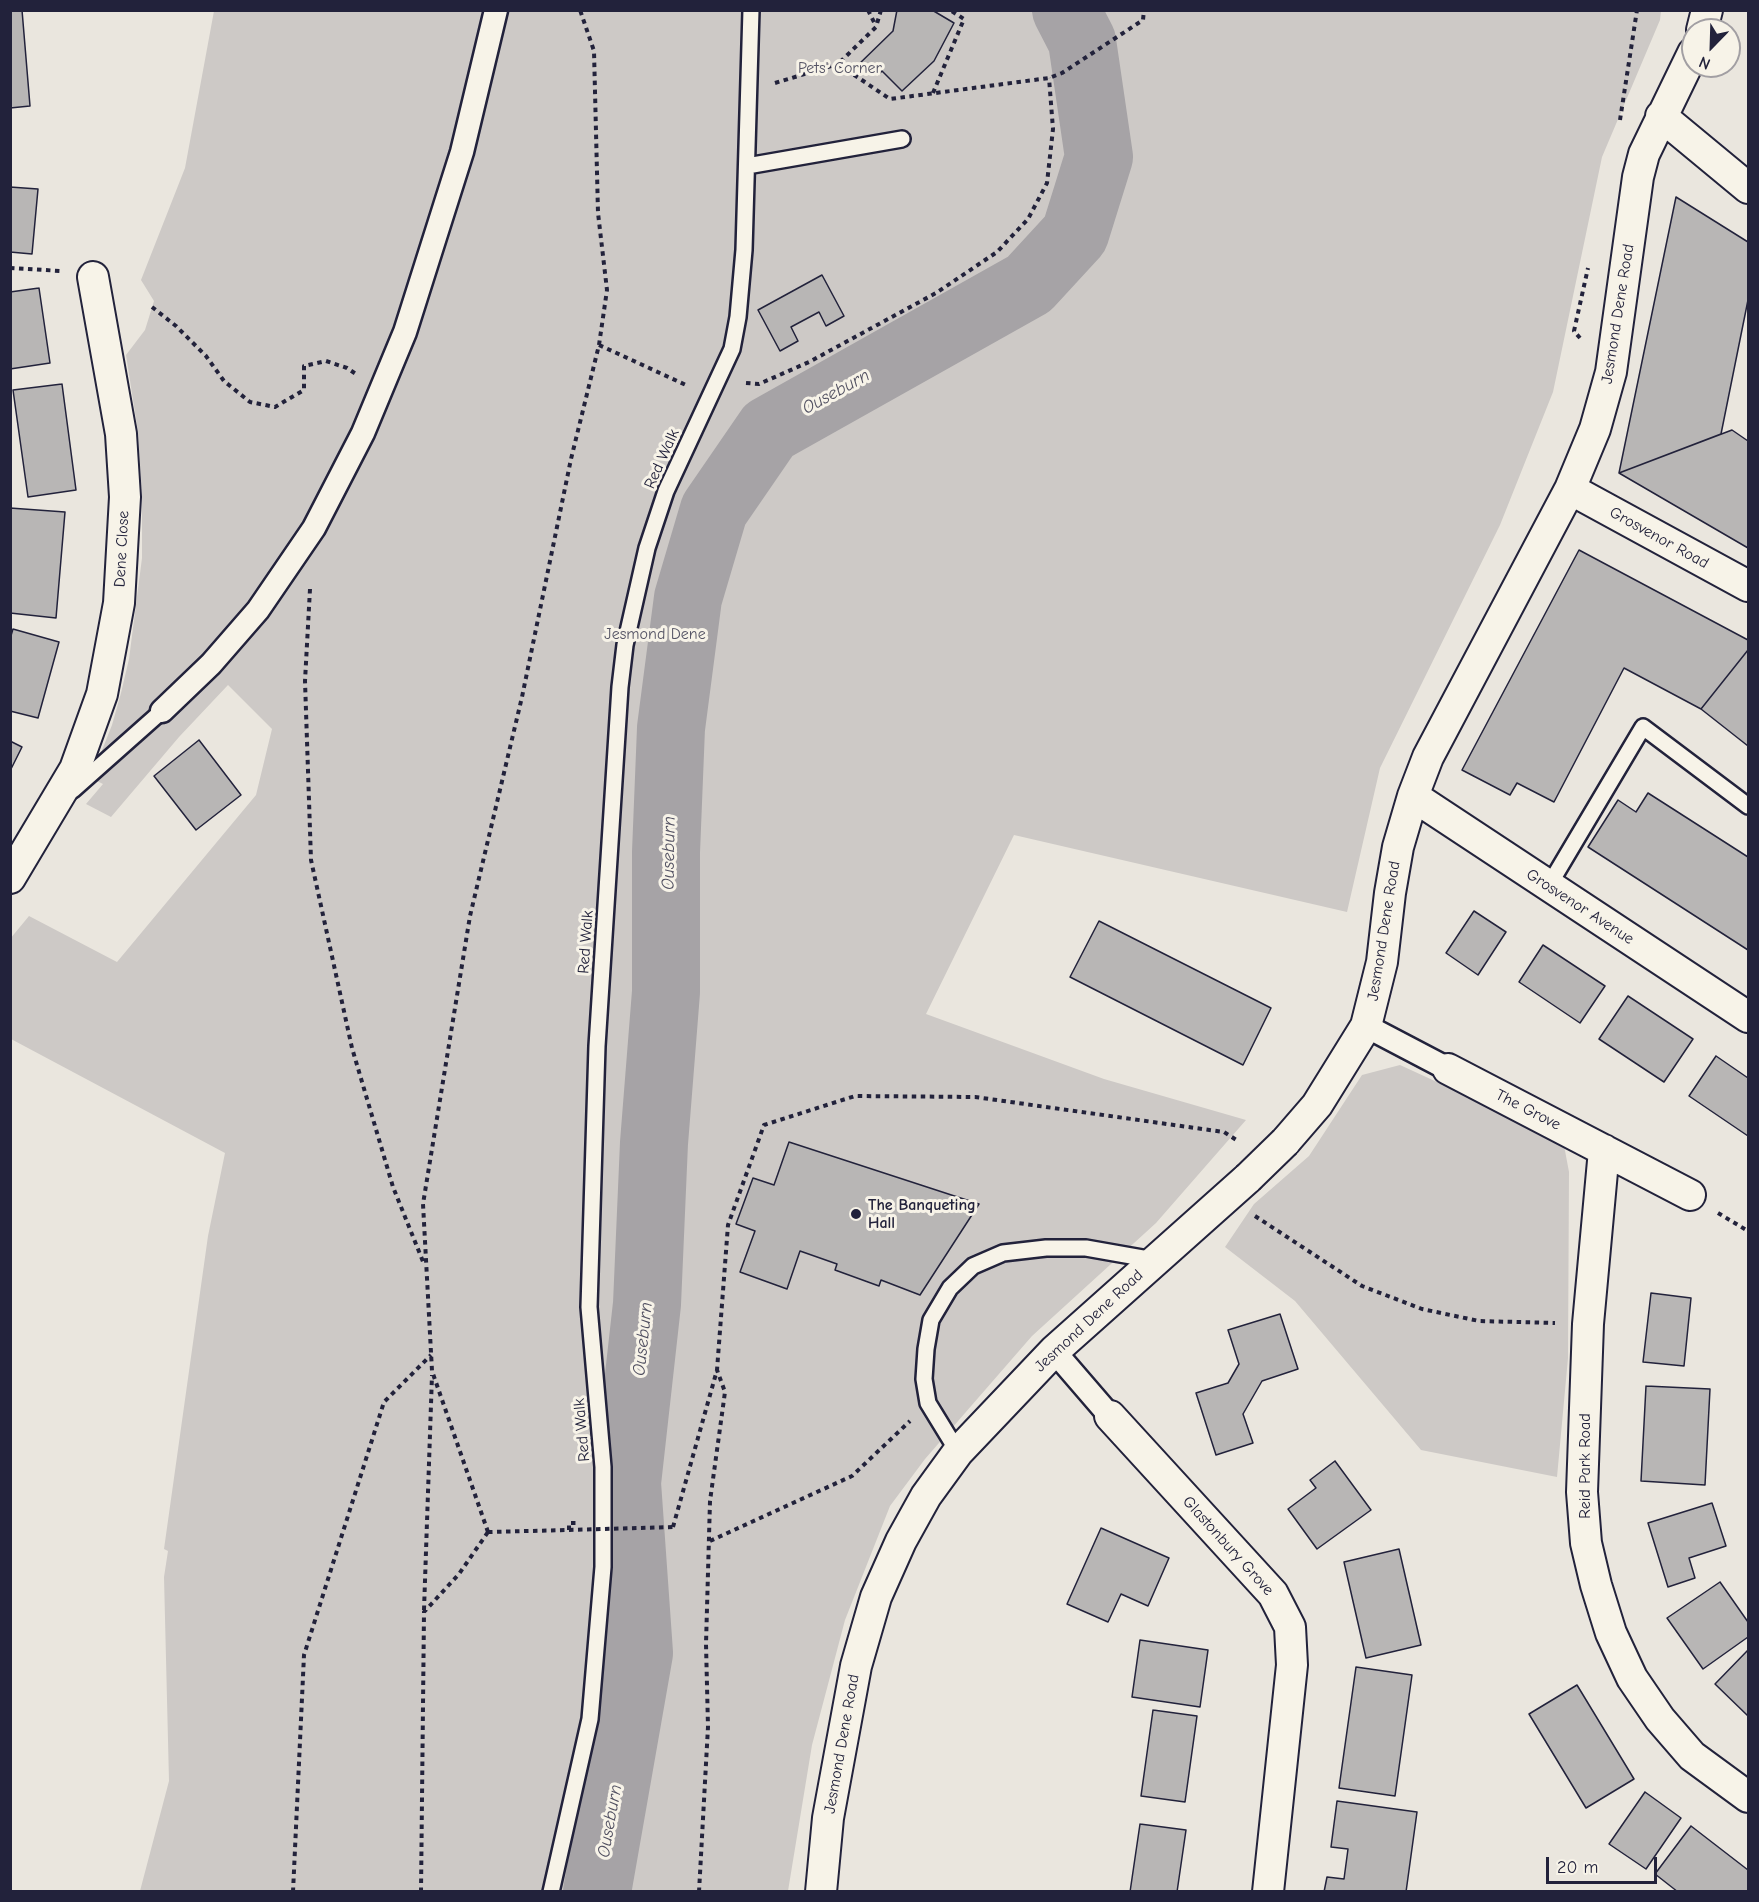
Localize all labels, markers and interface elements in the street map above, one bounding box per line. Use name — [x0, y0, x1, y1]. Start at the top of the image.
north arrow — [1681, 18, 1741, 78]
text: N — [1696, 52, 1713, 73]
park label: Pets' Corner — [798, 58, 882, 78]
street label: Jesmond Dene Road — [1597, 243, 1639, 385]
water label: Ouseburn — [799, 365, 873, 419]
street label: Red Walk — [640, 426, 684, 492]
street label: Grosvenor Road — [1606, 503, 1712, 573]
street label: Dene Close — [110, 510, 134, 588]
park label: Jesmond Dene — [604, 624, 706, 644]
water label: Ouseburn — [658, 816, 680, 890]
street label: Jesmond Dene Road — [1363, 860, 1405, 1002]
street label: Grosvenor Avenue — [1522, 865, 1638, 949]
street label: Red Walk — [574, 910, 598, 974]
street label: The Grove — [1492, 1085, 1564, 1135]
place label: The Banqueting Hall — [868, 1195, 976, 1233]
marker: The Banqueting Hall — [849, 1207, 863, 1221]
street label: Jesmond Dene Road — [1031, 1266, 1147, 1376]
water label: Ouseburn — [628, 1301, 658, 1377]
street label: Red Walk — [570, 1398, 594, 1462]
street label: Reid Park Road — [1575, 1413, 1595, 1519]
street label: Glastonbury Grove — [1178, 1492, 1278, 1600]
street label: Jesmond Dene Road — [820, 1673, 864, 1815]
water label: Ouseburn — [593, 1783, 627, 1859]
scale bar — [1549, 1845, 1660, 1883]
text: 20 m — [1557, 1857, 1598, 1878]

